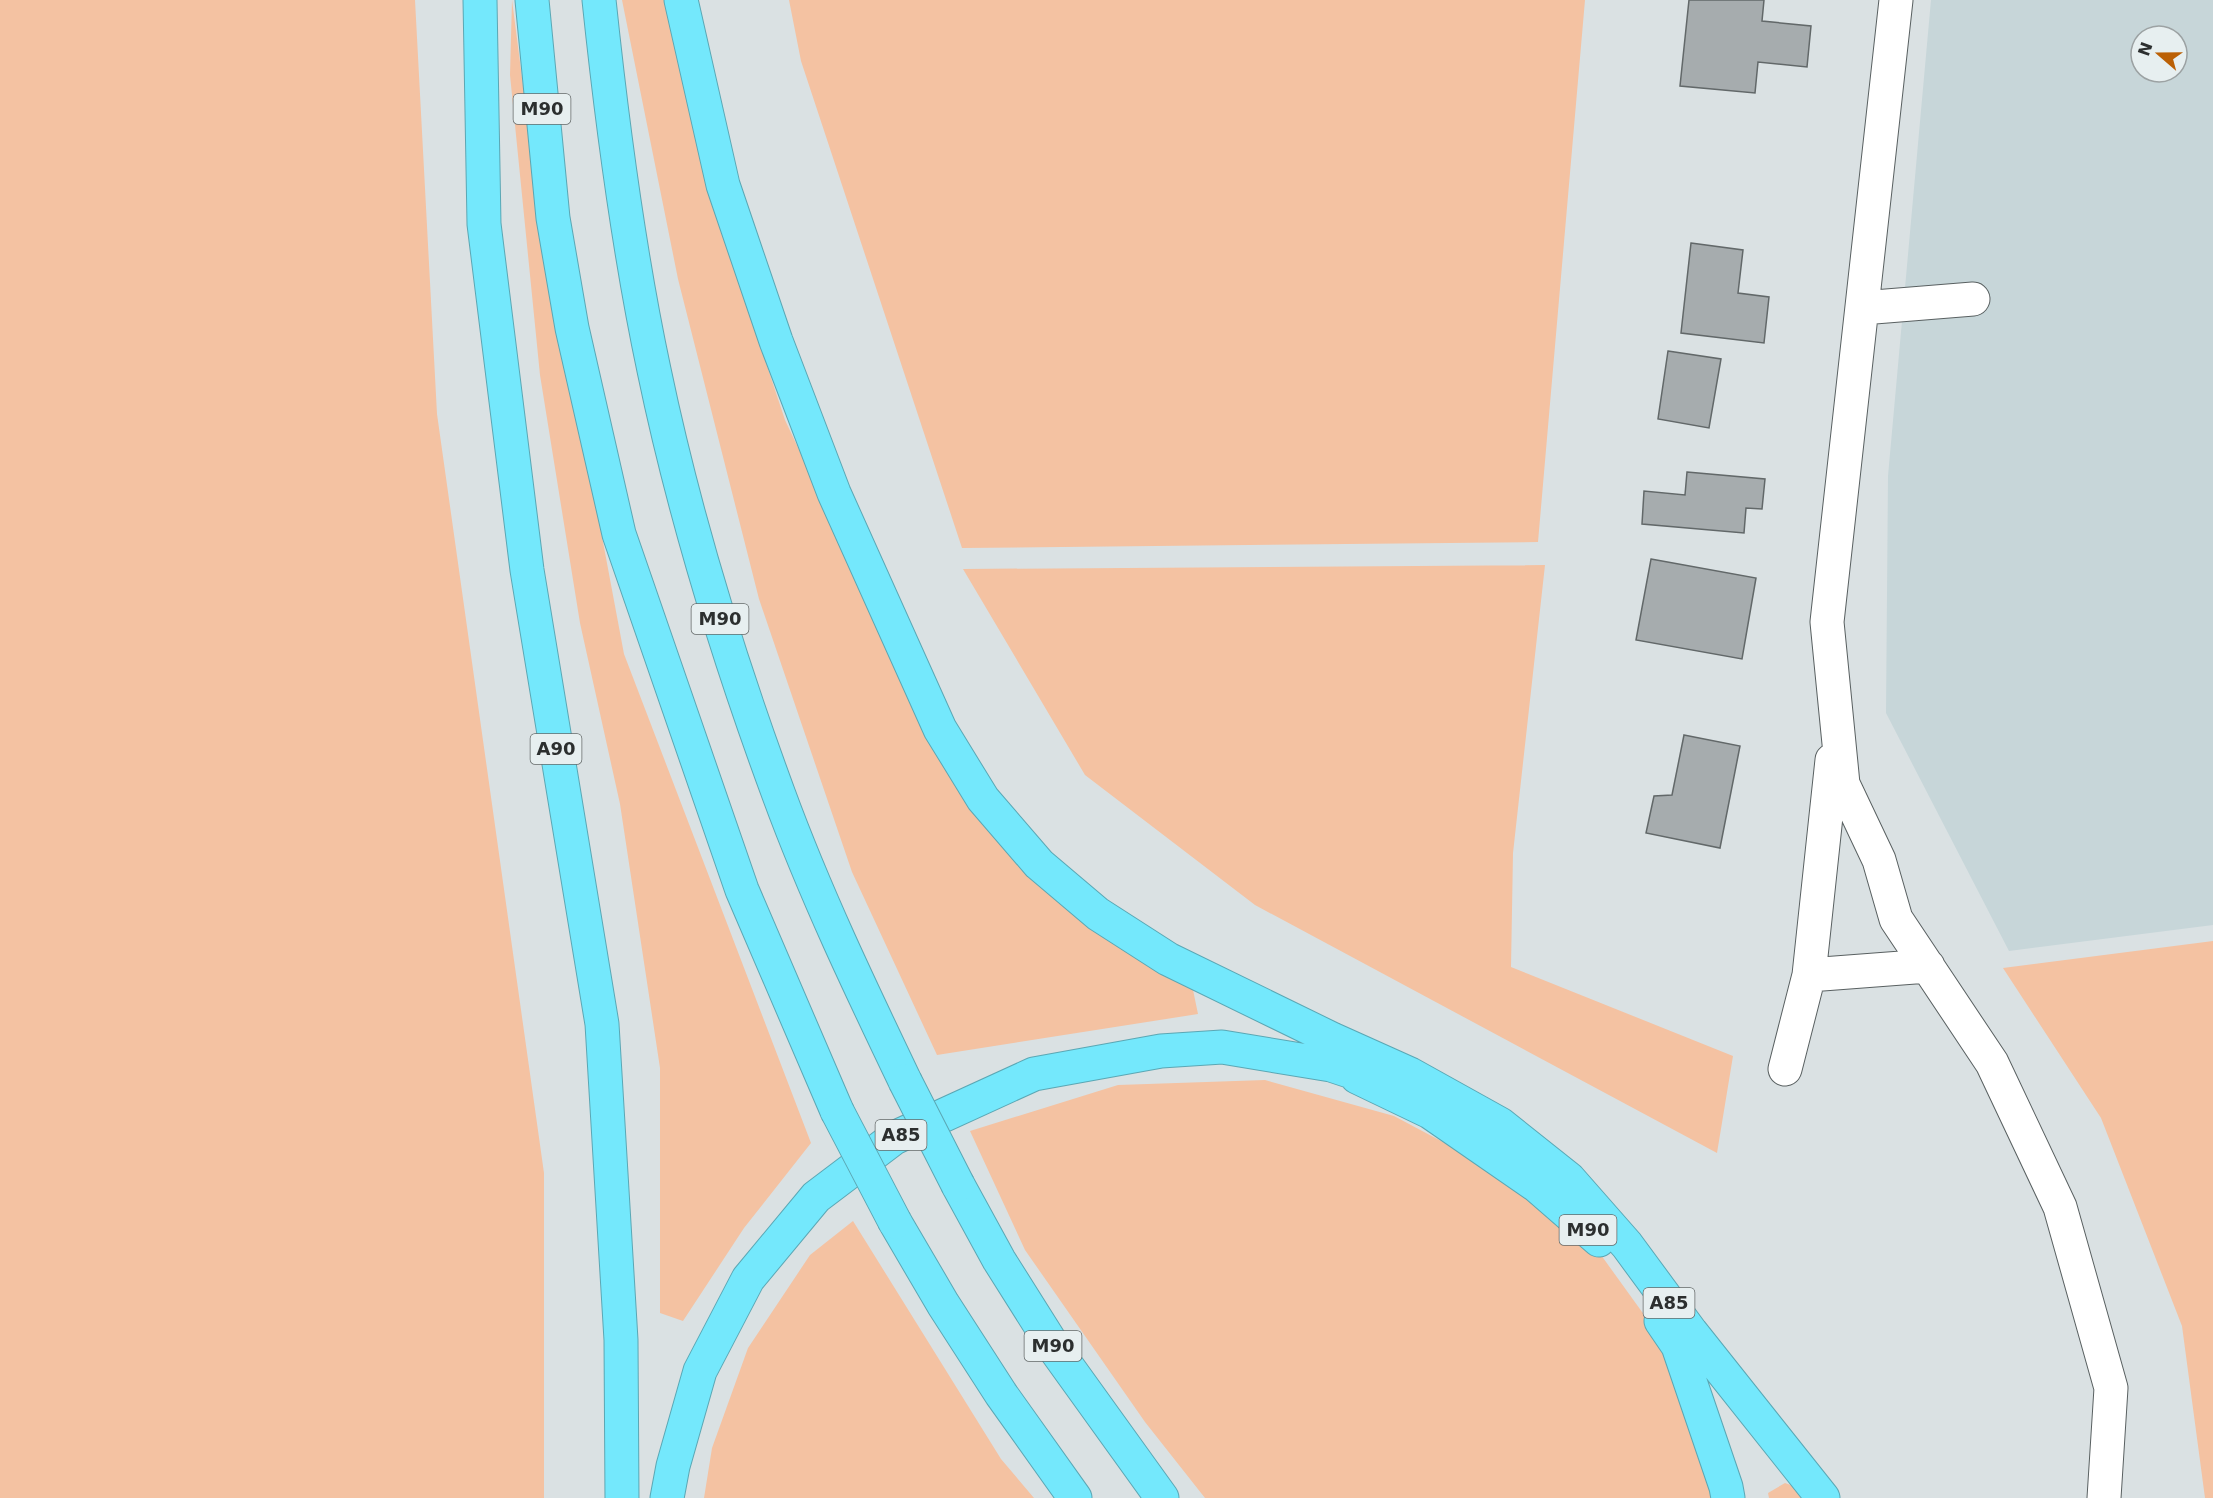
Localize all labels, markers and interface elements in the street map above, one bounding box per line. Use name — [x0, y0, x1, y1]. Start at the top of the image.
north arrow — [2129, 24, 2189, 84]
text: N — [2134, 39, 2157, 59]
road number: M90 — [514, 94, 570, 124]
road number: M90 — [692, 604, 748, 634]
road number: A90 — [530, 734, 582, 764]
road number: A85 — [876, 1120, 926, 1150]
road number: M90 — [1560, 1215, 1616, 1245]
road number: A85 — [1644, 1288, 1694, 1318]
road number: M90 — [1024, 1331, 1082, 1361]

